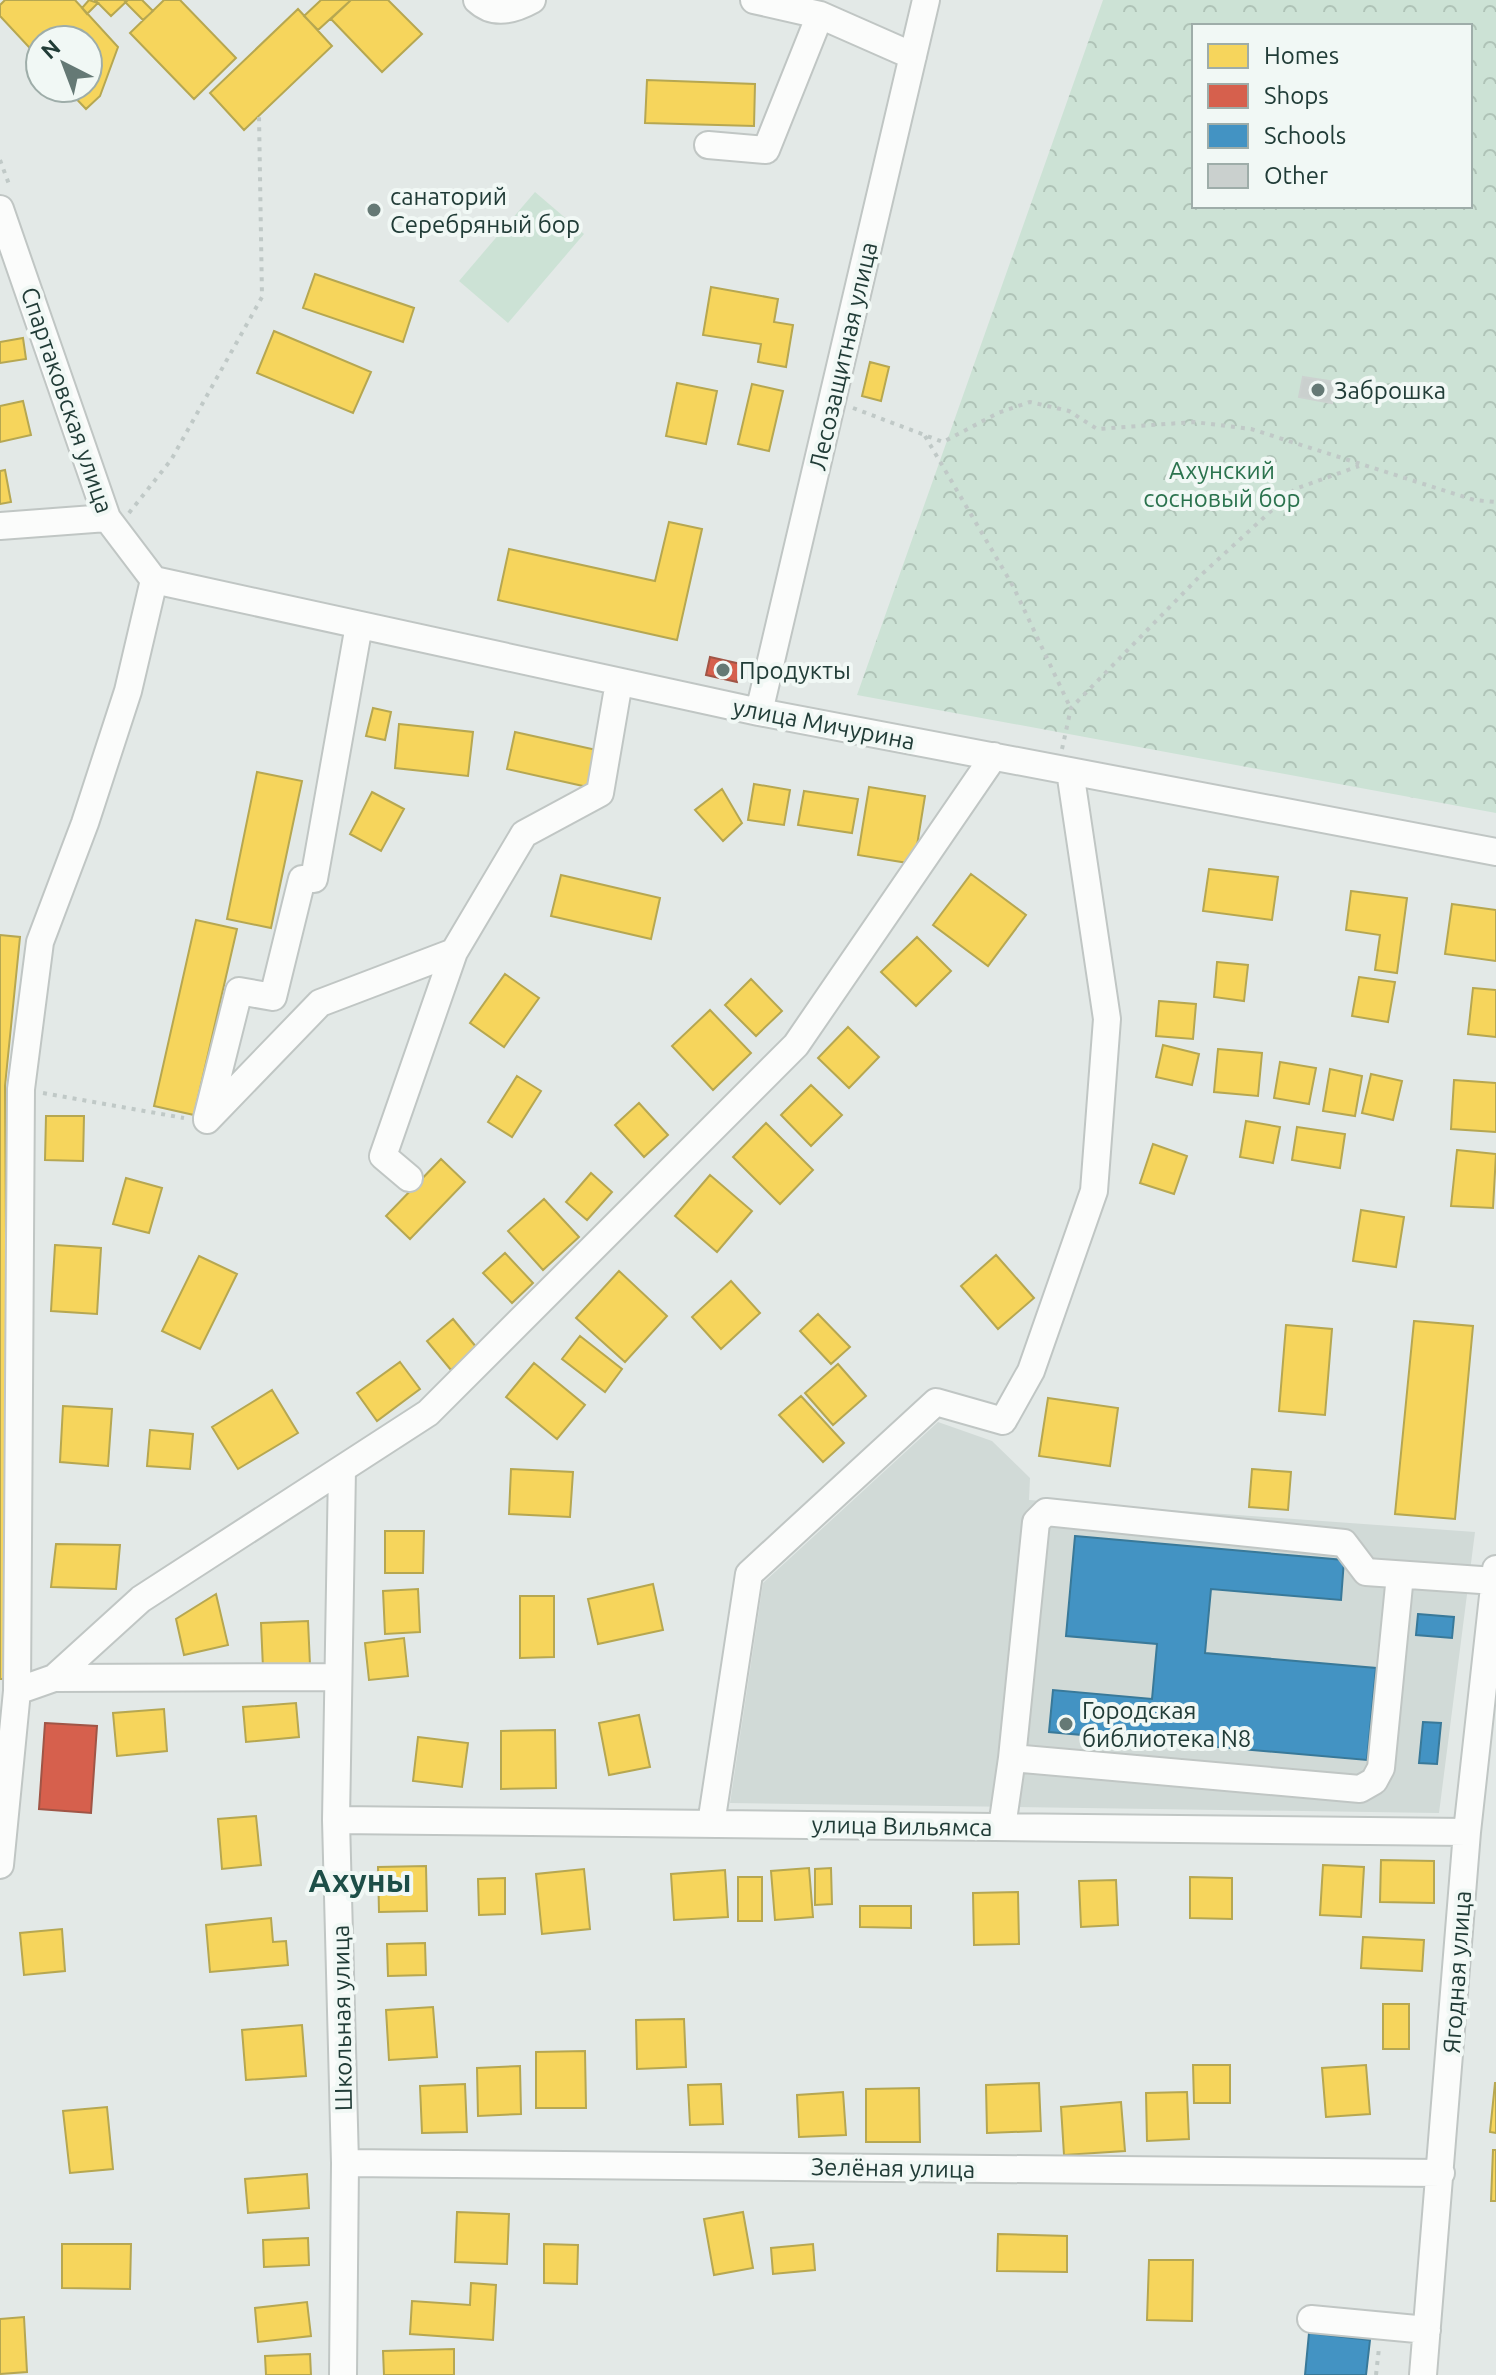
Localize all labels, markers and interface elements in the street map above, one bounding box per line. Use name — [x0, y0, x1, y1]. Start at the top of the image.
north arrow — [24, 24, 104, 104]
legend — [1192, 24, 1472, 208]
text: N — [36, 34, 65, 64]
text: Homes — [1264, 42, 1339, 69]
text: Shops — [1264, 82, 1329, 109]
text: Schools — [1264, 122, 1346, 149]
text: Other — [1264, 162, 1328, 189]
place label: санаторий Серебряный бор — [390, 183, 580, 238]
marker: санаторий Серебряный бор — [365, 201, 383, 219]
street label: Лесозащитная улица — [804, 239, 882, 473]
street label: Спартаковская улица — [16, 284, 118, 516]
place label: Заброшка — [1334, 377, 1446, 404]
marker: Заброшка — [1309, 381, 1327, 399]
park label: Ахунский сосновый бор — [1143, 457, 1301, 512]
place label: Продукты — [739, 657, 851, 684]
marker: Продукты — [714, 661, 732, 679]
street label: улица Мичурина — [731, 693, 917, 755]
place label: Городская библиотека N8 — [1082, 1697, 1251, 1752]
marker: Городская библиотека N8 — [1057, 1715, 1075, 1733]
street label: улица Вильямса — [811, 1811, 993, 1841]
district label: Ахуны — [309, 1862, 411, 1898]
street label: Ягодная улица — [1438, 1890, 1476, 2054]
street label: Школьная улица — [327, 1925, 357, 2111]
street label: Зелёная улица — [811, 2153, 975, 2183]

